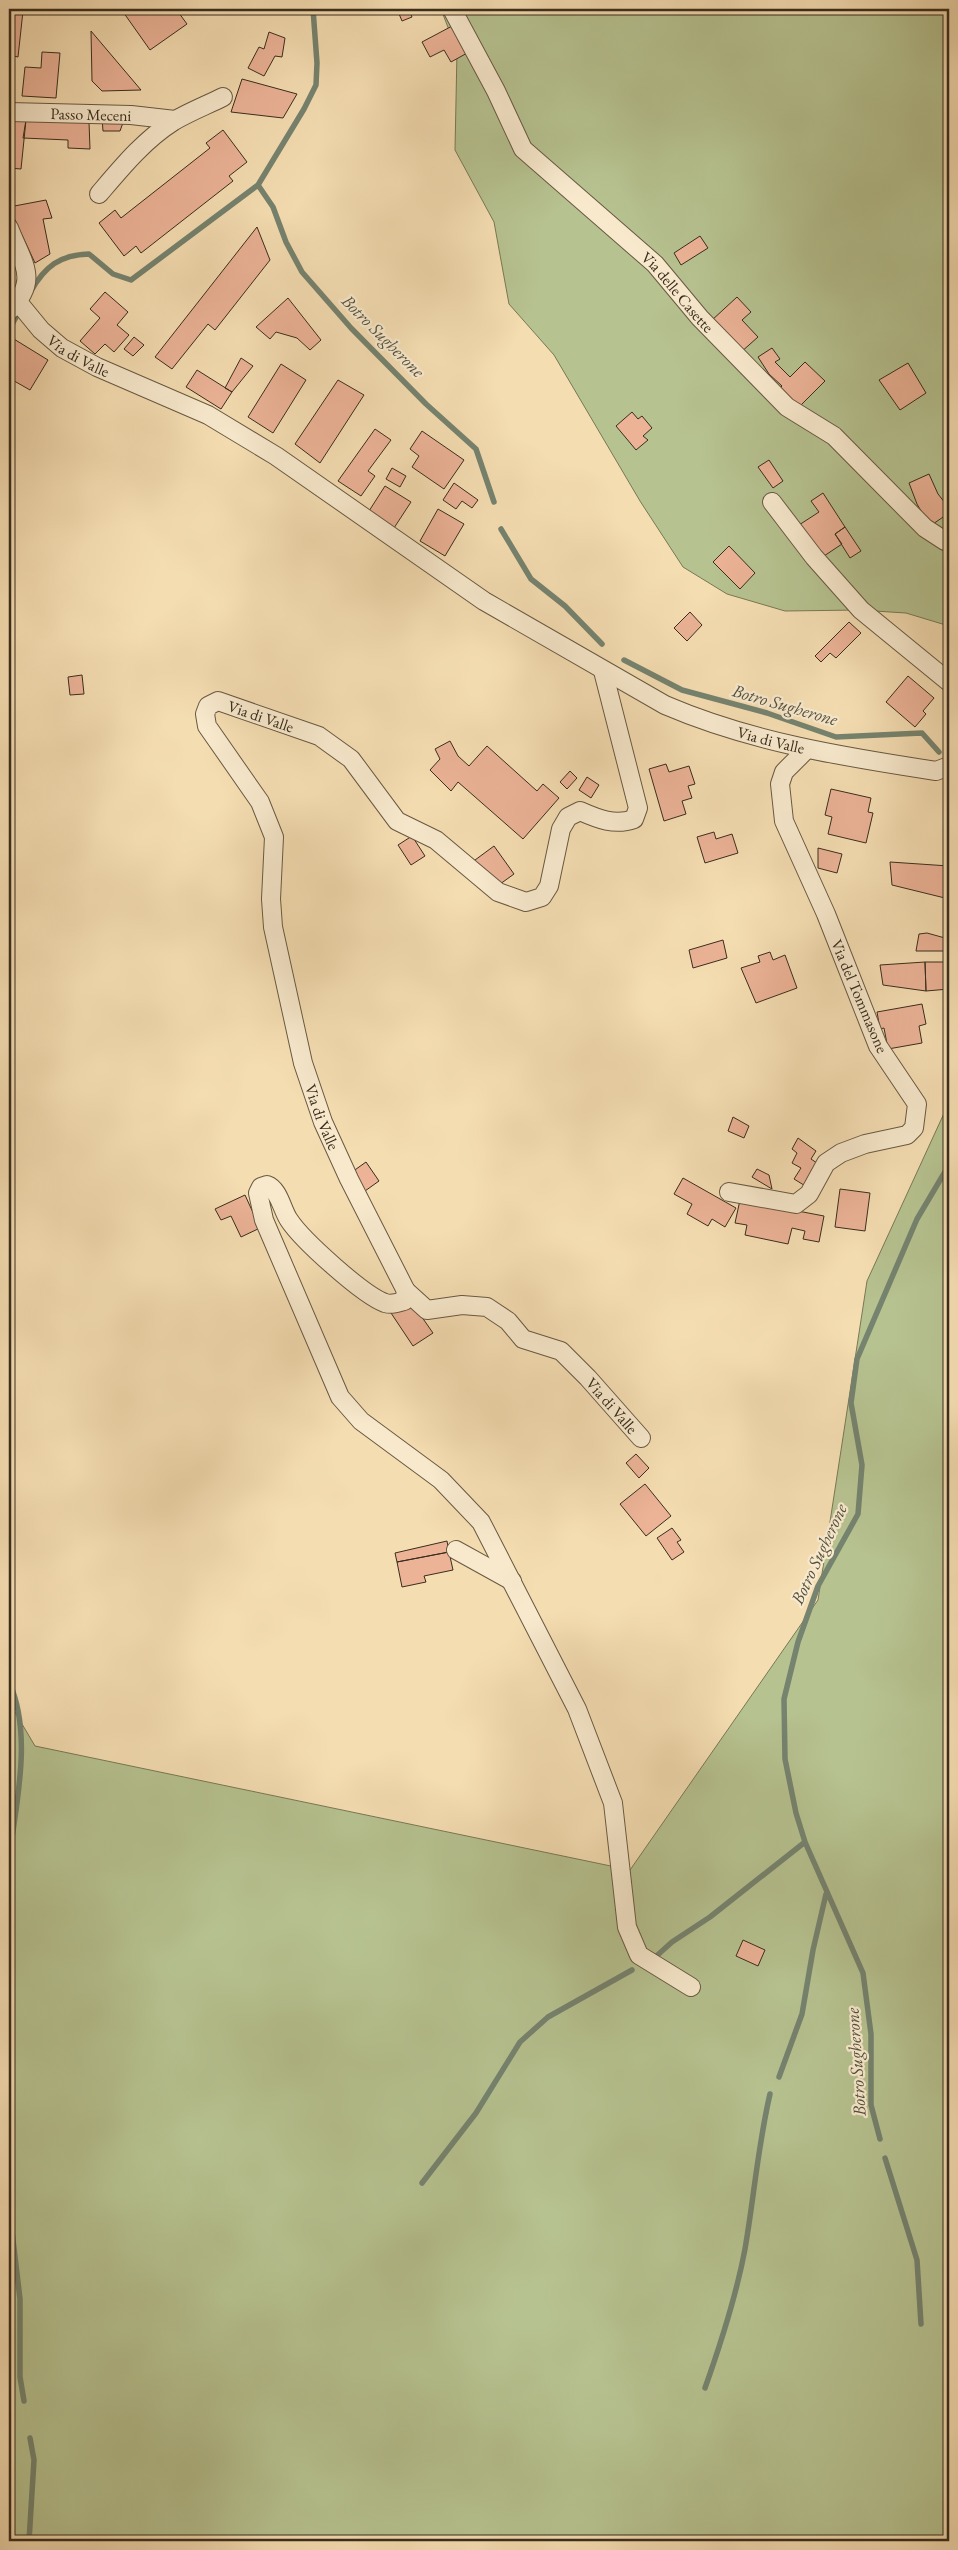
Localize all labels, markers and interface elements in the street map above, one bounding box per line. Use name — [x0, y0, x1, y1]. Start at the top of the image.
street label: Passo Meceni — [50, 103, 132, 126]
street label: Via delle Casette — [637, 247, 718, 337]
water label: Botro Sugherone — [335, 288, 430, 383]
street label: Via di Valle — [43, 330, 113, 382]
water label: Botro Sugherone — [729, 678, 841, 732]
street label: Via di Valle — [225, 695, 297, 738]
street label: Via di Valle — [735, 721, 806, 759]
street label: Via del Tommasone — [826, 936, 893, 1056]
street label: Via di Valle — [300, 1081, 344, 1153]
street label: Via di Valle — [581, 1373, 642, 1438]
water label: Botro Sugherone — [785, 1499, 853, 1609]
water label: Botro Sugherone — [840, 2006, 872, 2118]

